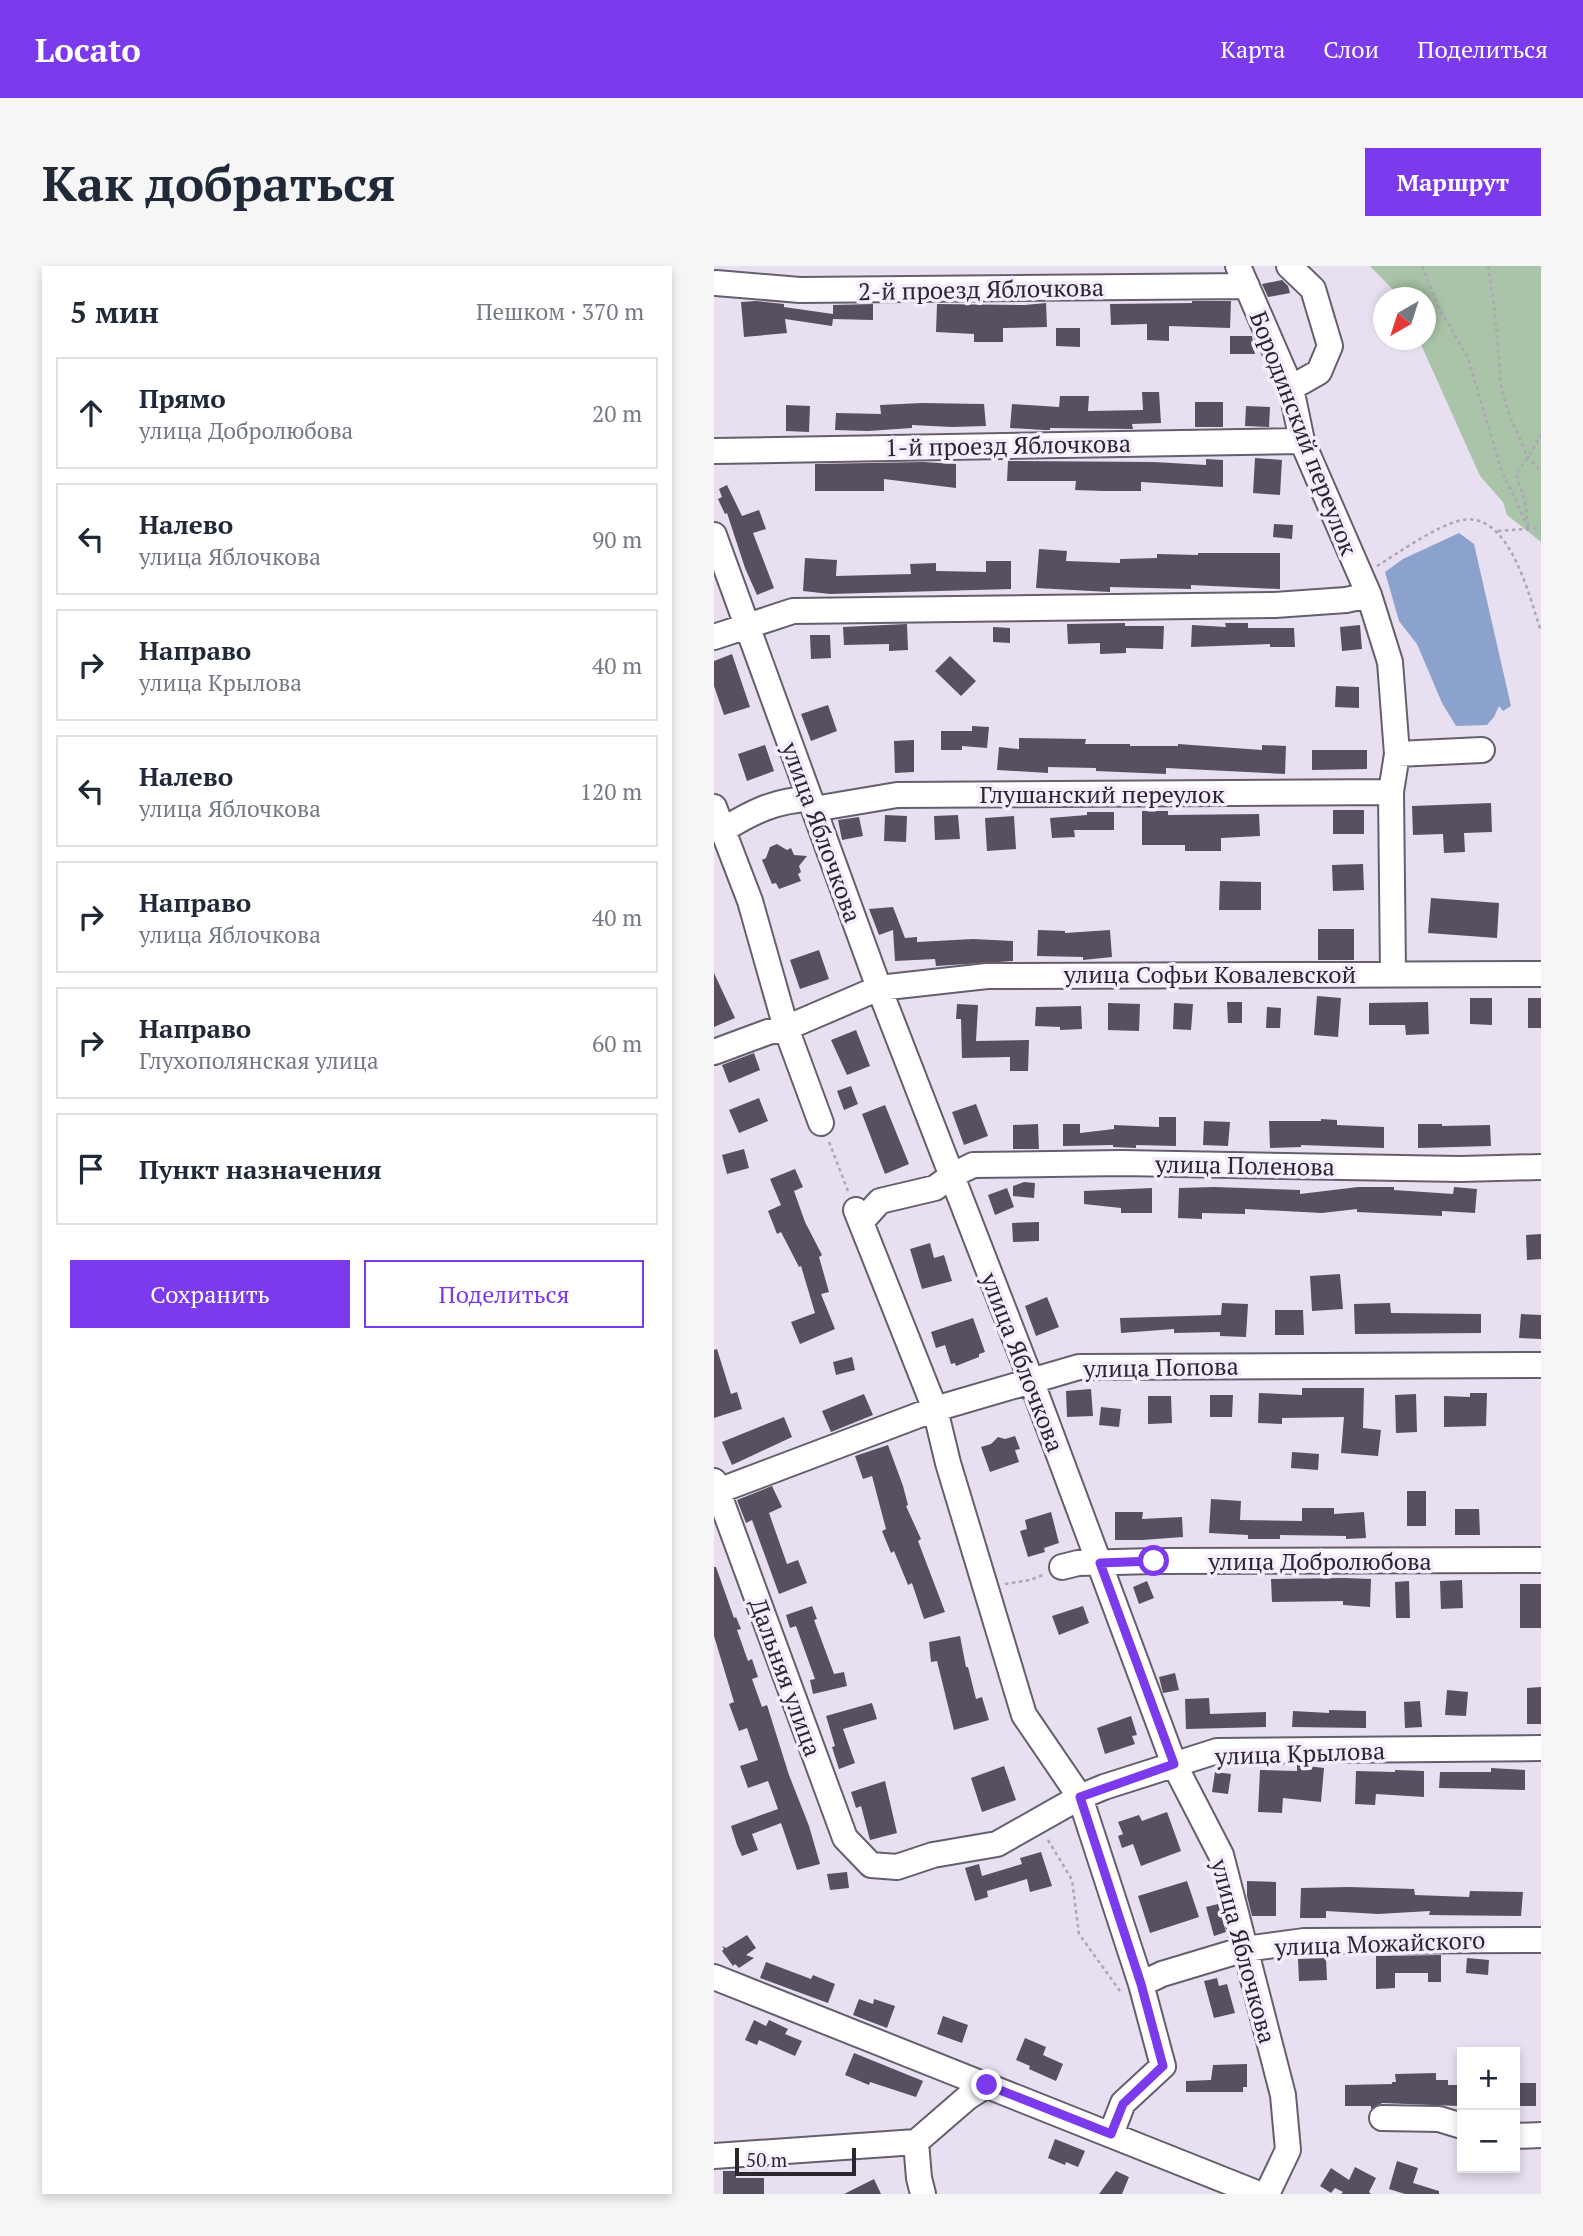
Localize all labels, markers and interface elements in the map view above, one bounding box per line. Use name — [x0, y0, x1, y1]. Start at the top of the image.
text: Locato — [35, 28, 141, 71]
text: Карта — [1220, 33, 1285, 65]
text: Слои — [1323, 33, 1379, 65]
text: Поделиться — [1417, 33, 1548, 65]
button: Маршрут — [1365, 148, 1541, 216]
text: Как добраться — [42, 150, 396, 215]
street label: 2-й проезд Яблочкова — [858, 271, 1104, 307]
north arrow — [1373, 287, 1436, 350]
text: 5 мин — [70, 292, 159, 332]
text: Пешком · 370 m — [476, 296, 644, 327]
street label: Бородинский переулок — [1243, 306, 1365, 560]
text: Прямо — [139, 381, 226, 415]
icon: ahead — [72, 394, 110, 432]
text: 20 m — [592, 398, 642, 429]
text: улица Добролюбова — [139, 415, 353, 446]
street label: 1-й проезд Яблочкова — [885, 427, 1131, 463]
text: Налево — [139, 507, 233, 541]
icon: left — [72, 520, 110, 558]
text: 90 m — [592, 524, 642, 555]
text: улица Яблочкова — [139, 541, 321, 572]
text: Направо — [139, 633, 251, 667]
icon: right — [72, 646, 110, 684]
text: 40 m — [592, 650, 642, 681]
text: улица Крылова — [139, 667, 302, 698]
street label: улица Яблочкова — [774, 736, 869, 927]
text: Налево — [139, 759, 233, 793]
icon: left — [72, 772, 110, 810]
text: 120 m — [580, 776, 642, 807]
street label: Глушанский переулок — [980, 778, 1224, 810]
text: улица Яблочкова — [139, 793, 321, 824]
text: Направо — [139, 885, 251, 919]
icon: right — [72, 898, 110, 936]
text: 40 m — [592, 902, 642, 933]
text: улица Яблочкова — [139, 919, 321, 950]
street label: улица Софьи Ковалевской — [1063, 958, 1356, 990]
text: Направо — [139, 1011, 251, 1045]
icon: right — [72, 1024, 110, 1062]
text: 60 m — [592, 1028, 642, 1059]
text: Глухополянская улица — [139, 1045, 379, 1076]
street label: улица Поленова — [1154, 1147, 1335, 1183]
icon: arrive — [72, 1150, 110, 1188]
text: Пункт назначения — [139, 1152, 382, 1186]
button: Сохранить — [70, 1260, 350, 1328]
button: Поделиться — [364, 1260, 644, 1328]
street label: улица Яблочкова — [974, 1267, 1072, 1456]
street label: улица Попова — [1082, 1350, 1239, 1384]
route start — [1138, 1545, 1169, 1576]
street label: улица Добролюбова — [1207, 1545, 1432, 1577]
street label: Дальняя улица — [743, 1594, 829, 1760]
street label: улица Крылова — [1213, 1734, 1386, 1772]
street label: улица Яблочкова — [1204, 1854, 1284, 2047]
street label: улица Можайского — [1273, 1923, 1486, 1963]
map controls — [1457, 2047, 1520, 2173]
button: + — [1457, 2047, 1520, 2110]
route end — [971, 2069, 1002, 2100]
button: − — [1457, 2110, 1520, 2173]
scale bar — [735, 2145, 856, 2177]
text: 50 m — [746, 2147, 787, 2172]

